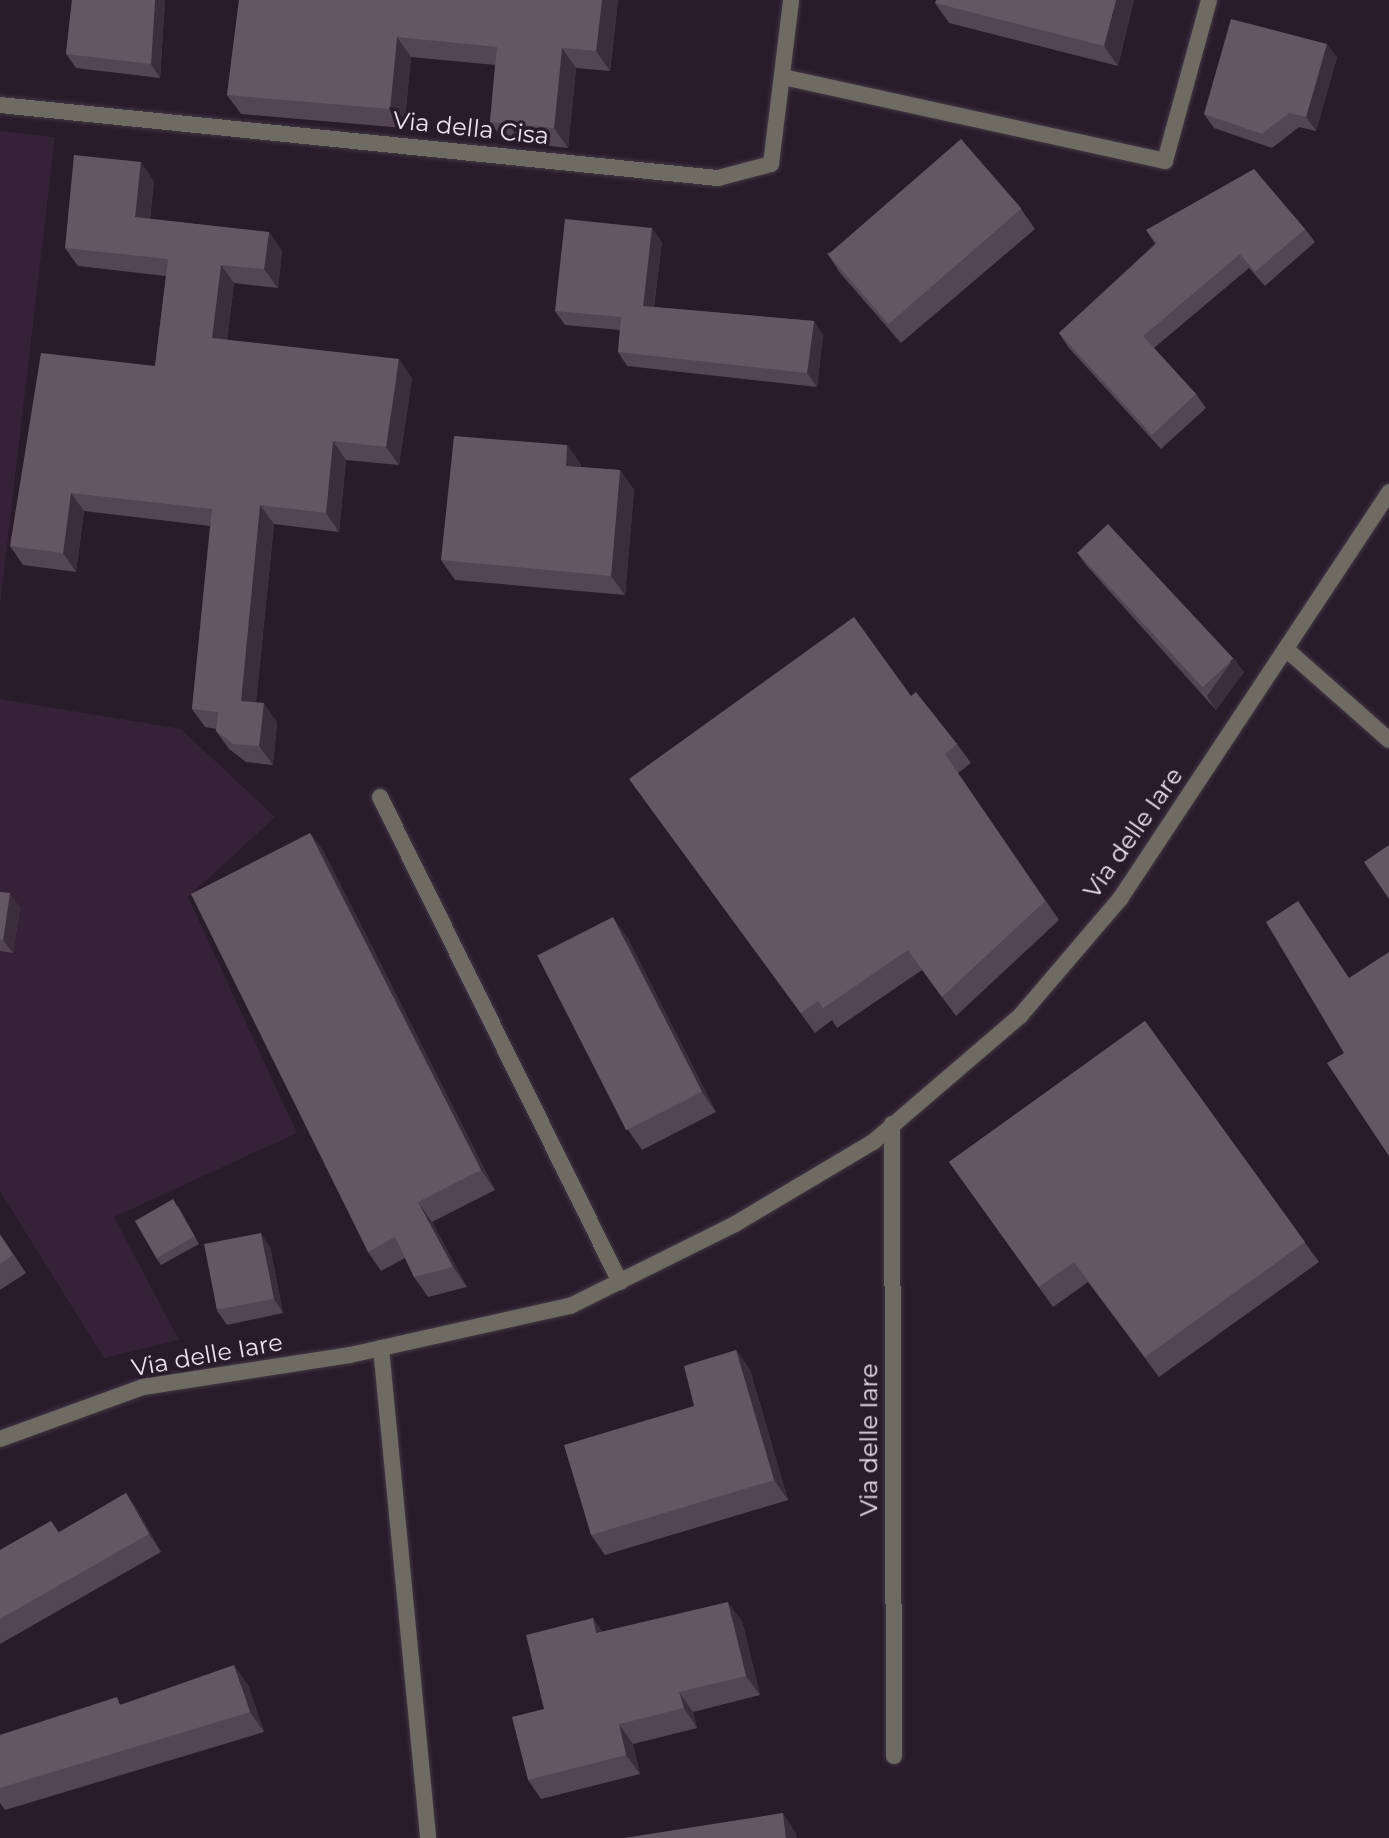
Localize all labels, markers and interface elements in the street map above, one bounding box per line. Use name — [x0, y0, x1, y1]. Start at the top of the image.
street label: Via della Cisa — [392, 105, 550, 151]
street label: Via delle Iare — [1077, 762, 1189, 904]
street label: Via delle Iare — [129, 1328, 285, 1382]
street label: Via delle Iare — [855, 1364, 883, 1516]

